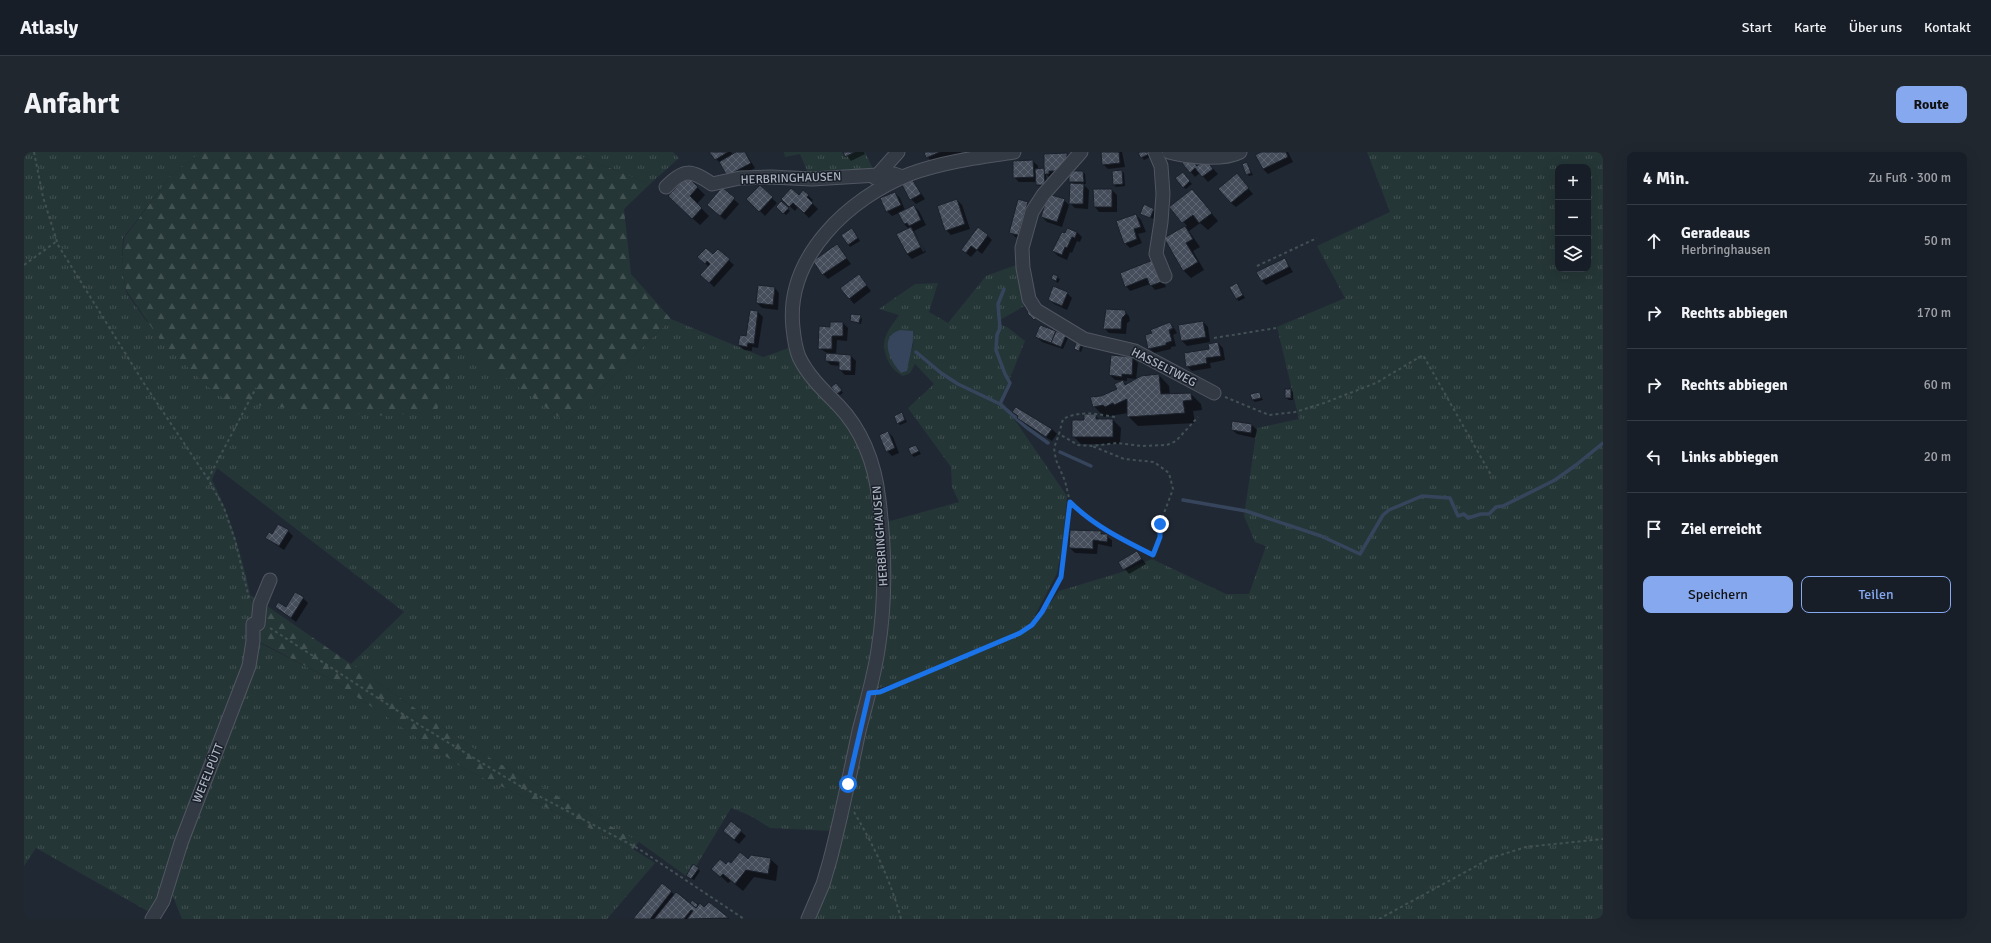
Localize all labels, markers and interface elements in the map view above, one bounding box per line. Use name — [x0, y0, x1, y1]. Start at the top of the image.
text: Atlasly — [20, 16, 78, 40]
text: Start — [1742, 19, 1772, 36]
text: Karte — [1794, 19, 1827, 36]
text: Über uns — [1849, 19, 1902, 36]
text: Kontakt — [1924, 19, 1971, 36]
button: Route — [1896, 86, 1967, 123]
text: Anfahrt — [24, 87, 120, 121]
map controls — [1555, 164, 1591, 272]
button: + — [1555, 164, 1591, 200]
text: 4 Min. — [1643, 168, 1689, 189]
street label: HERBRINGHAUSEN — [740, 169, 842, 188]
text: Zu Fuß · 300 m — [1868, 170, 1951, 186]
button: − — [1555, 200, 1591, 236]
text: Geradeaus — [1681, 224, 1750, 242]
icon: ahead — [1643, 230, 1665, 252]
text: 50 m — [1924, 233, 1951, 249]
button: layers — [1555, 236, 1591, 272]
text: Herbringhausen — [1681, 242, 1770, 258]
icon: right — [1643, 302, 1665, 324]
text: Rechts abbiegen — [1681, 304, 1788, 322]
text: 170 m — [1917, 305, 1951, 321]
street label: HASSELTWEG — [1129, 345, 1199, 390]
icon: right — [1643, 374, 1665, 396]
text: Rechts abbiegen — [1681, 376, 1788, 394]
text: 60 m — [1924, 377, 1951, 393]
icon: left — [1643, 446, 1665, 468]
text: Links abbiegen — [1681, 448, 1778, 466]
text: 20 m — [1924, 449, 1951, 465]
street label: HERBRINGHAUSEN — [870, 485, 891, 587]
route end — [1151, 515, 1169, 533]
icon: arrive — [1643, 518, 1665, 540]
text: Ziel erreicht — [1681, 520, 1762, 538]
button: Speichern — [1643, 576, 1793, 613]
button: Teilen — [1801, 576, 1951, 613]
street label: WEFELPÜTT — [190, 741, 227, 805]
route start — [839, 775, 857, 793]

